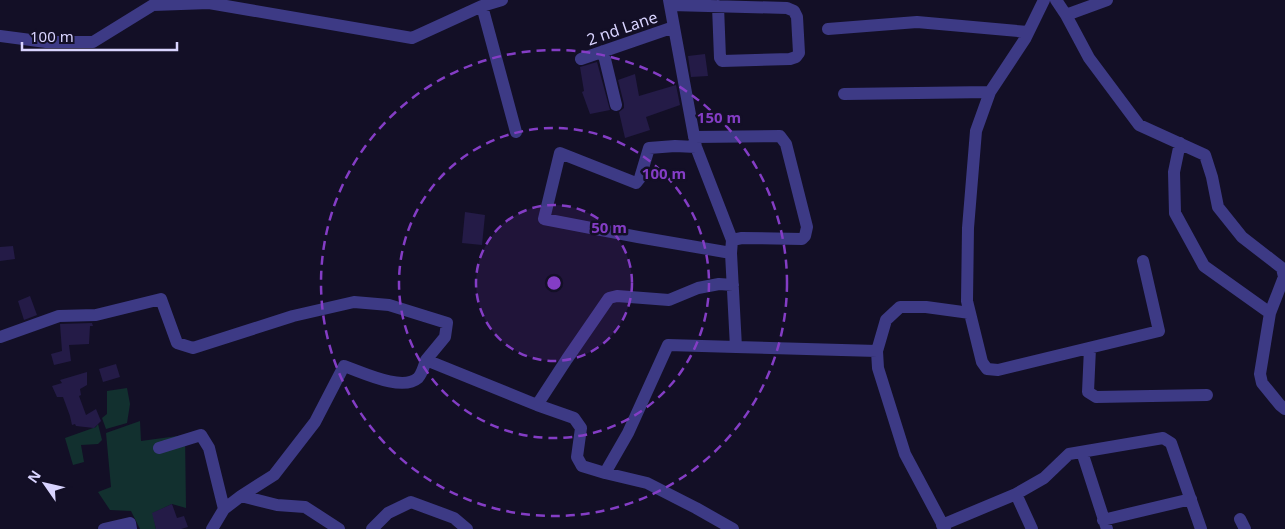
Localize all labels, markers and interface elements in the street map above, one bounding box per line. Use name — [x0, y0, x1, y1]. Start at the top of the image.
street label: 2 nd Lane — [584, 6, 660, 50]
scale bar — [22, 20, 178, 52]
text: 100 m — [30, 26, 74, 46]
text: 150 m — [697, 107, 741, 127]
text: 100 m — [642, 163, 686, 183]
text: 50 m — [591, 217, 627, 237]
centre of rings — [545, 274, 563, 292]
north arrow — [20, 459, 70, 509]
text: N — [23, 466, 45, 486]

